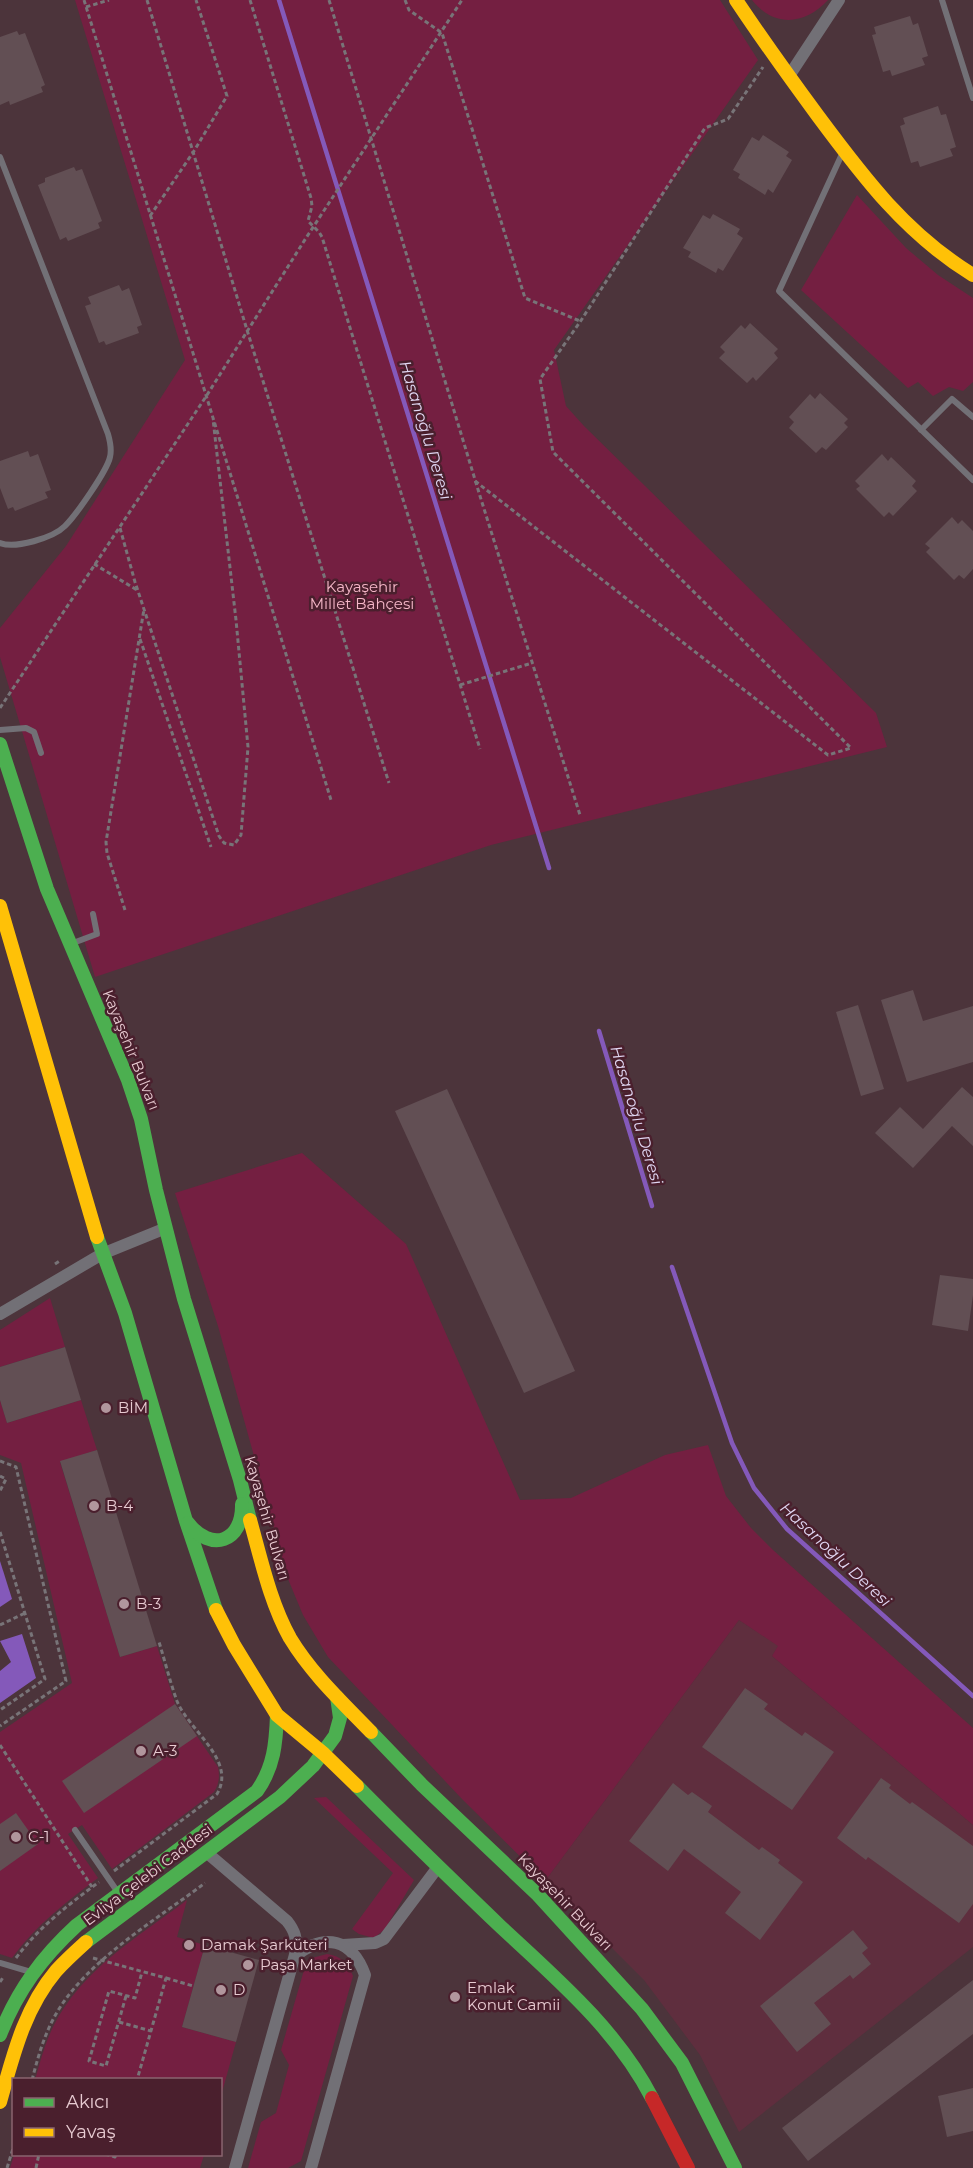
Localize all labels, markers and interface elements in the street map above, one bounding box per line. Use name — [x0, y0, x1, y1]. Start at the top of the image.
water label: Hasanoğlu Deresi — [395, 358, 456, 503]
park label: Kayaşehir Millet Bahçesi — [310, 577, 414, 613]
street label: Kayaşehir Bulvarı — [99, 987, 164, 1113]
water label: Hasanoğlu Deresi — [606, 1043, 667, 1188]
place label: BİM — [118, 1398, 148, 1417]
marker: BİM — [99, 1401, 113, 1415]
street label: Kayaşehir Bulvarı — [241, 1454, 294, 1582]
place label: B-4 — [106, 1496, 133, 1515]
water label: Hasanoğlu Deresi — [776, 1498, 895, 1611]
marker: B-4 — [87, 1499, 101, 1513]
place label: B-3 — [136, 1594, 161, 1613]
marker: B-3 — [117, 1597, 131, 1611]
place label: A-3 — [153, 1741, 177, 1760]
marker: A-3 — [134, 1744, 148, 1758]
street label: Evliya Çelebi Caddesi — [79, 1820, 216, 1930]
place label: C-1 — [28, 1827, 50, 1846]
marker: C-1 — [9, 1830, 23, 1844]
street label: Kayaşehir Bulvarı — [514, 1849, 617, 1954]
place label: Damak Şarküteri — [201, 1935, 328, 1954]
marker: Damak Şarküteri — [182, 1938, 196, 1952]
place label: Paşa Market — [260, 1955, 352, 1974]
marker: Paşa Market — [241, 1958, 255, 1972]
place label: Emlak Konut Camii — [467, 1978, 560, 2014]
place label: D — [233, 1980, 245, 1999]
marker: D — [214, 1983, 228, 1997]
marker: Emlak Konut Camii — [448, 1990, 462, 2004]
legend — [12, 2078, 222, 2156]
text: Akıcı — [66, 2091, 109, 2113]
text: Yavaş — [66, 2121, 116, 2143]

